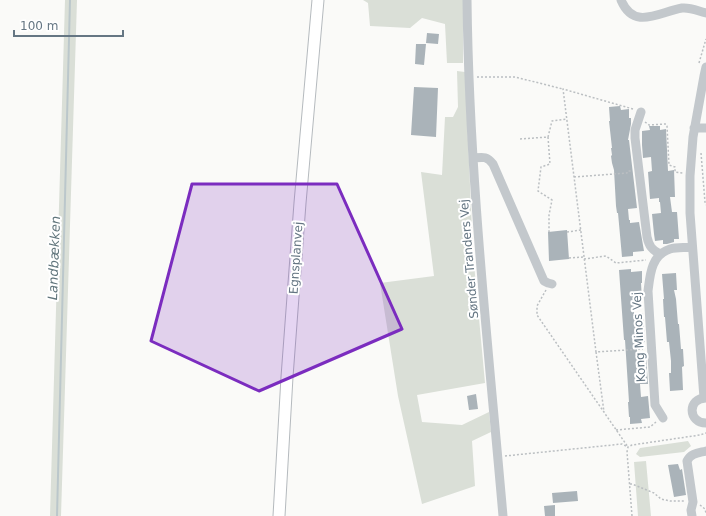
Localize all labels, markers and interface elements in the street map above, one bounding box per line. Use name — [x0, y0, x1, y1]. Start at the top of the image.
scale bar — [14, 12, 123, 38]
text: 100 m — [20, 19, 58, 33]
street label: Sønder Tranders Vej — [457, 199, 481, 319]
water label: Landbækken — [45, 216, 63, 300]
street label: Egnsplanvej — [286, 221, 306, 295]
street label: Kong Minos Vej — [630, 292, 648, 382]

